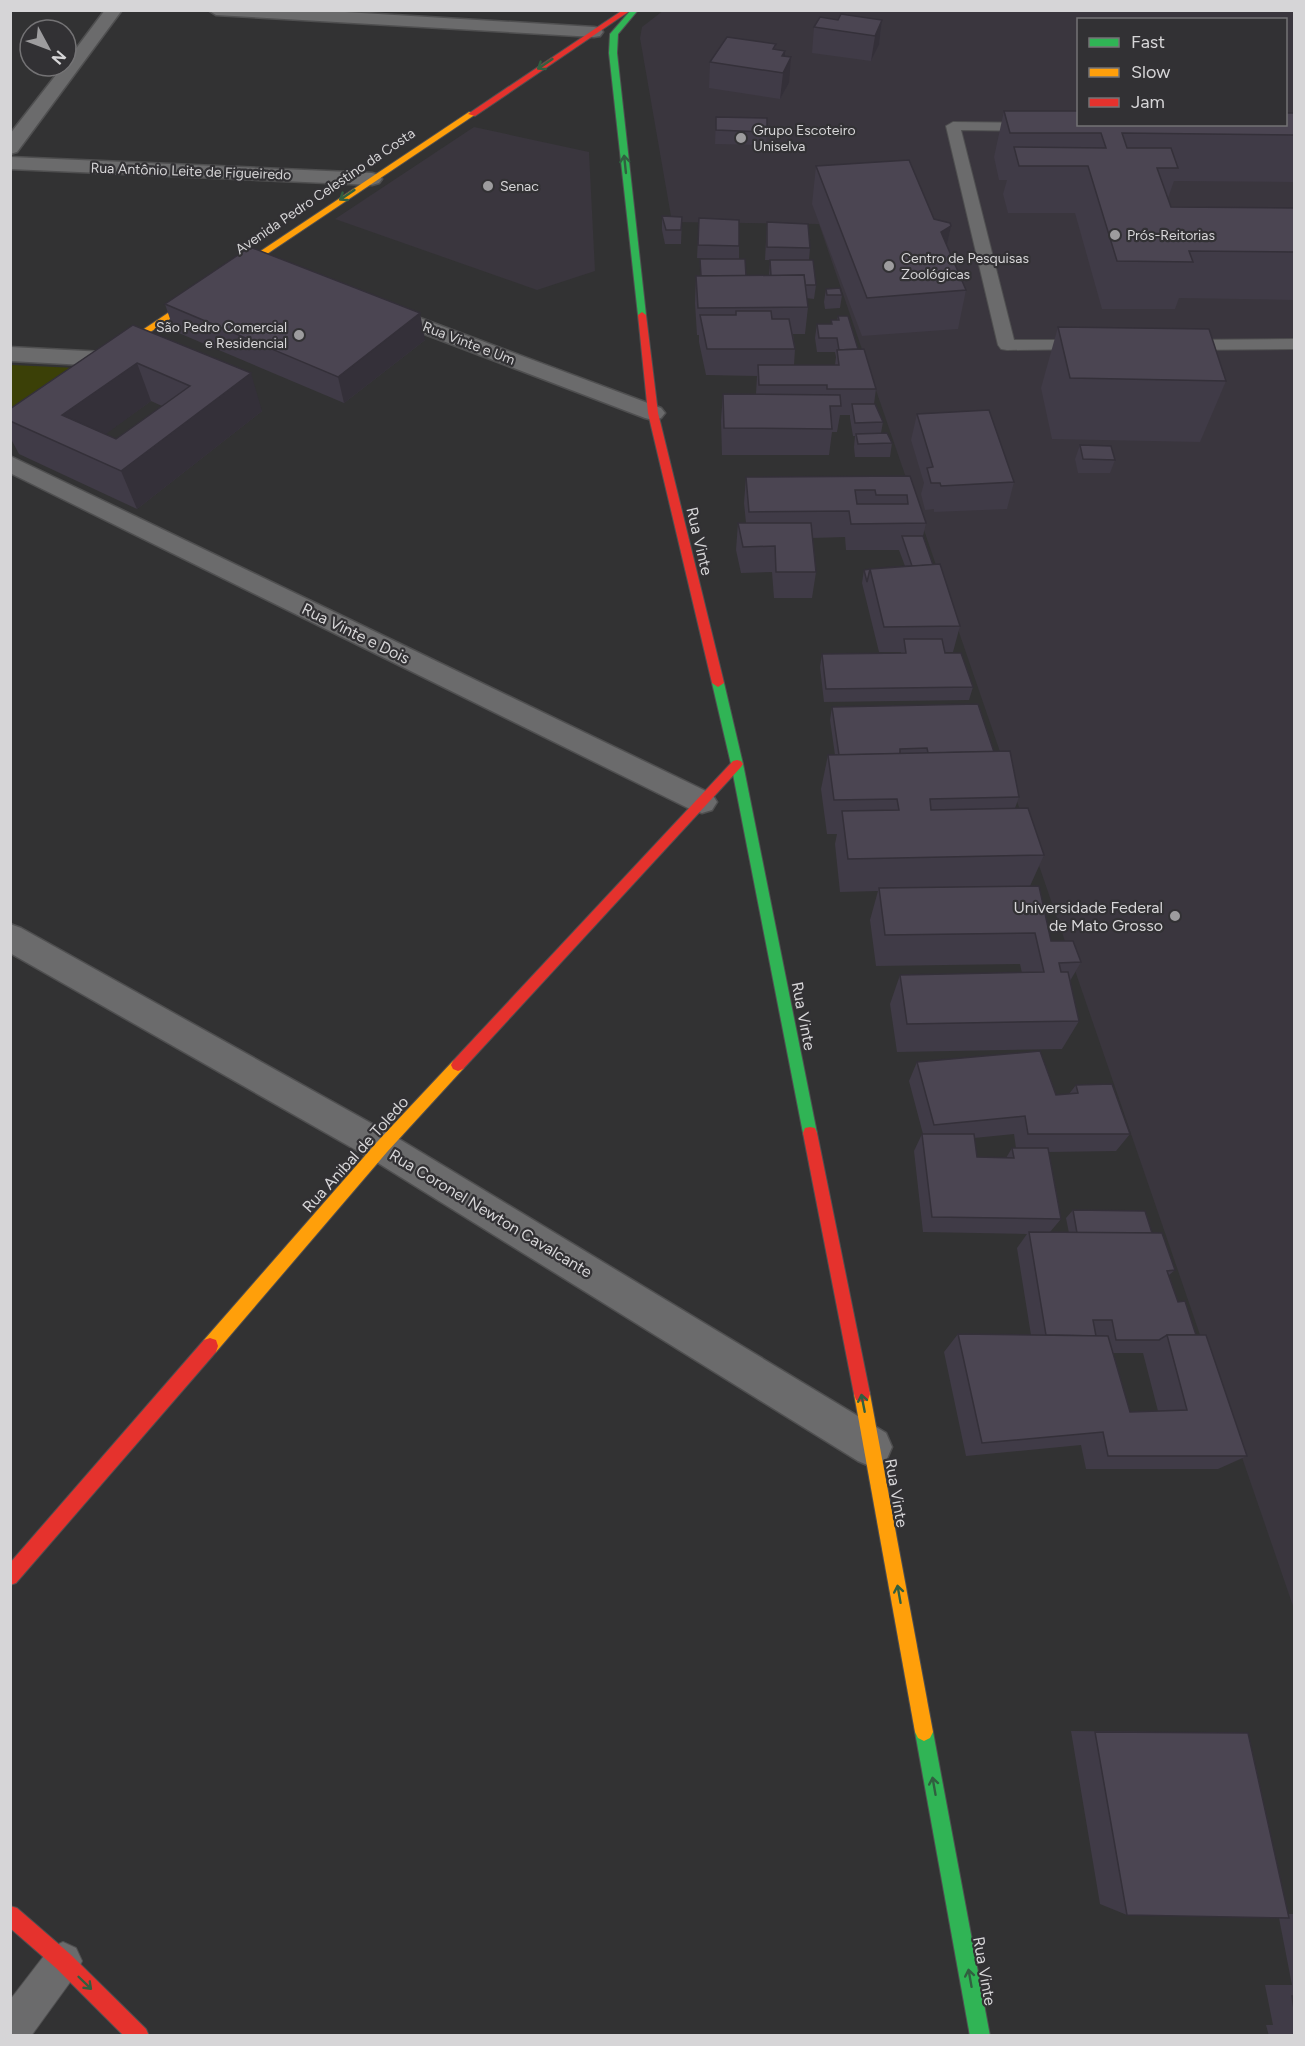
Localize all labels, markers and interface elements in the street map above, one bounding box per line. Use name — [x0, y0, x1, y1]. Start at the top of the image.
north arrow — [18, 18, 78, 78]
legend — [1077, 18, 1287, 126]
text: Fast — [1131, 31, 1165, 53]
text: N — [48, 47, 70, 68]
one-way arrow — [537, 58, 554, 70]
text: Slow — [1131, 61, 1170, 83]
text: Jam — [1131, 91, 1165, 113]
place label: Grupo Escoteiro Uniselva — [753, 122, 856, 155]
street label: Avenida Pedro Celestino da Costa — [232, 125, 418, 258]
marker: Grupo Escoteiro Uniselva — [734, 131, 748, 145]
one-way arrow — [619, 155, 630, 175]
street label: Rua Antônio Leite de Figueiredo — [90, 160, 292, 183]
place label: Senac — [500, 178, 539, 195]
marker: Senac — [481, 179, 495, 193]
one-way arrow — [339, 189, 356, 202]
place label: Prós-Reitorias — [1127, 227, 1215, 244]
marker: Prós-Reitorias — [1108, 228, 1122, 242]
place label: Centro de Pesquisas Zoológicas — [901, 250, 1029, 283]
marker: Centro de Pesquisas Zoológicas — [882, 259, 896, 273]
street label: Rua Vinte e Um — [420, 318, 517, 369]
place label: São Pedro Comercial e Residencial — [156, 319, 287, 352]
marker: São Pedro Comercial e Residencial — [292, 328, 306, 342]
street label: Rua Vinte — [682, 505, 717, 577]
street label: Rua Vinte e Dois — [299, 599, 413, 668]
place label: Universidade Federal de Mato Grosso — [1013, 898, 1163, 935]
marker: Universidade Federal de Mato Grosso — [1168, 909, 1182, 923]
street label: Rua Vinte — [788, 980, 820, 1052]
street label: Rua Anibal de Toledo — [298, 1092, 412, 1216]
street label: Rua Coronel Newton Cavalcante — [386, 1145, 596, 1282]
one-way arrow — [857, 1393, 869, 1412]
street label: Rua Vinte — [881, 1457, 912, 1529]
one-way arrow — [893, 1585, 904, 1605]
one-way arrow — [928, 1777, 939, 1796]
street label: Rua Vinte — [969, 1935, 1000, 2007]
one-way arrow — [964, 1969, 975, 1988]
one-way arrow — [77, 1975, 92, 1990]

